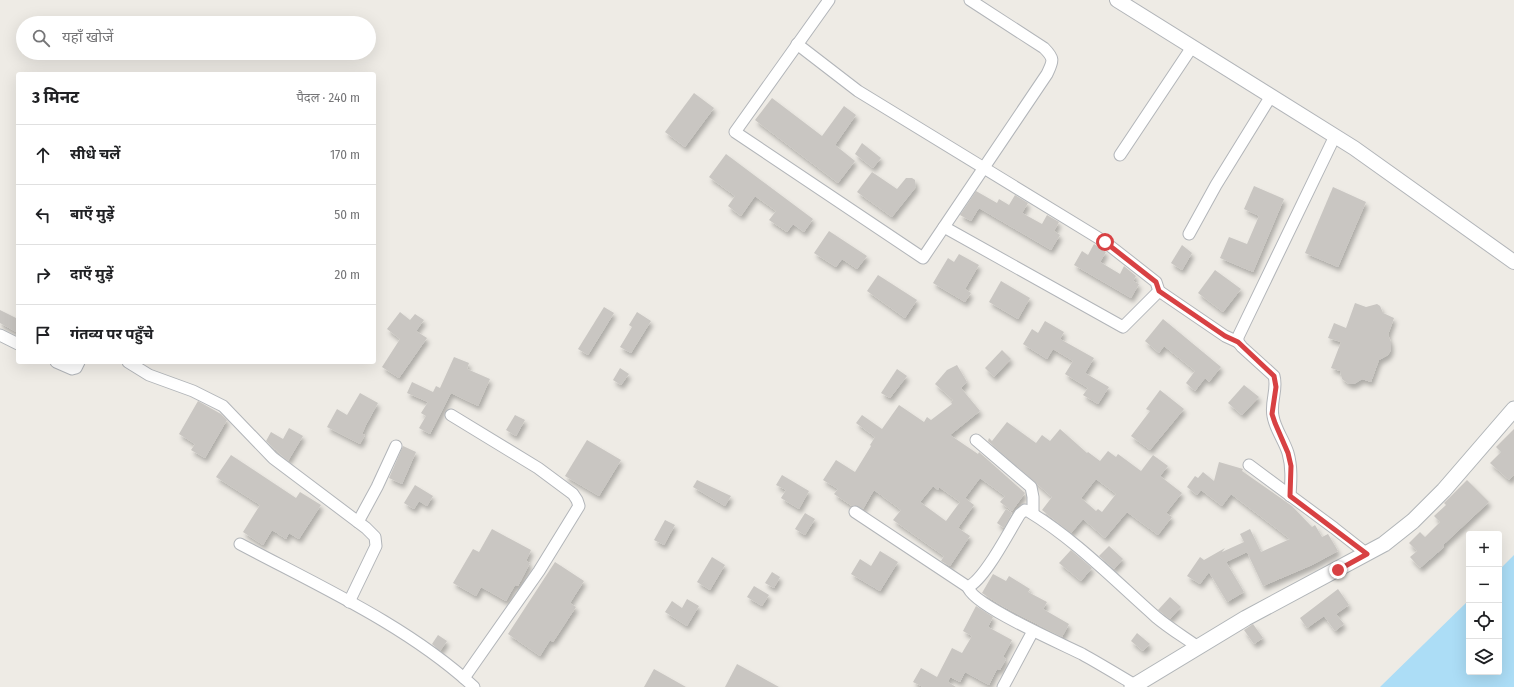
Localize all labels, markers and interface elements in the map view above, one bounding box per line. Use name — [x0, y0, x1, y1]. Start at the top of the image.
search box — [16, 16, 376, 60]
icon: search — [30, 27, 52, 49]
text: यहाँ खोजें — [62, 28, 113, 46]
text: 3 मिनट — [32, 87, 79, 108]
text: पैदल · 240 m — [296, 90, 360, 105]
icon: ahead — [32, 144, 54, 166]
text: सीधे चलें — [70, 145, 120, 163]
text: 170 m — [330, 147, 360, 162]
icon: left — [32, 204, 54, 226]
text: बाएँ मुड़ें — [70, 205, 114, 223]
text: 50 m — [334, 207, 360, 222]
route start — [1096, 233, 1114, 251]
icon: right — [32, 264, 54, 286]
text: दाएँ मुड़ें — [70, 265, 113, 283]
text: 20 m — [334, 267, 360, 282]
icon: arrive — [32, 324, 54, 346]
text: गंतव्य पर पहुँचे — [70, 325, 153, 343]
map controls — [1466, 531, 1502, 675]
button: + — [1466, 531, 1502, 567]
route end — [1329, 561, 1347, 579]
button: − — [1466, 567, 1502, 603]
button: locate — [1466, 603, 1502, 639]
button: layers — [1466, 639, 1502, 675]

